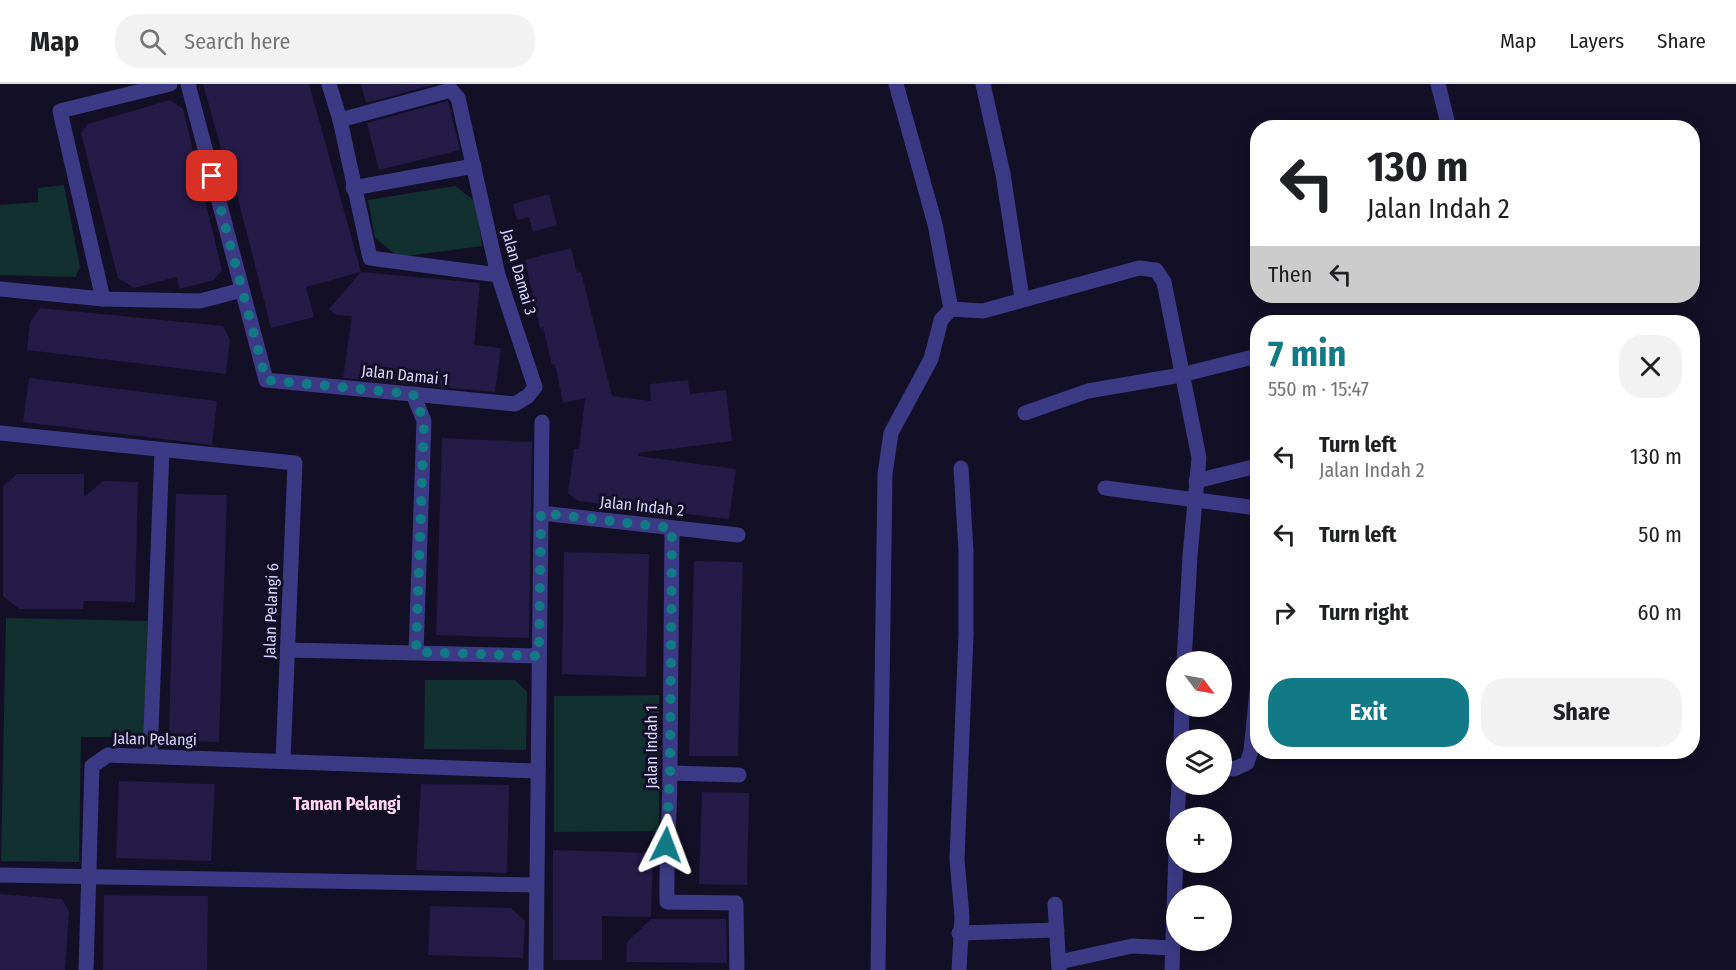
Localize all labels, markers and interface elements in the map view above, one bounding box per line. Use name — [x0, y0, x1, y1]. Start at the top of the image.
search box — [115, 14, 535, 68]
text: Map — [30, 25, 79, 58]
icon: search — [136, 25, 169, 58]
text: Search here — [184, 28, 290, 55]
text: Map — [1500, 28, 1536, 54]
text: Layers — [1569, 28, 1624, 54]
text: Share — [1657, 28, 1706, 54]
text: 130 m — [1367, 142, 1468, 192]
icon: left — [1268, 144, 1346, 222]
pin — [186, 150, 237, 201]
icon: arrive — [195, 159, 228, 192]
text: Jalan Indah 2 — [1367, 193, 1510, 225]
street label: Jalan Damai 3 — [498, 227, 540, 317]
icon: left — [1324, 258, 1357, 291]
text: Then — [1268, 261, 1312, 288]
text: 7 min — [1268, 332, 1346, 376]
button: close — [1619, 335, 1682, 398]
street label: Jalan Damai 1 — [361, 361, 449, 389]
text: 550 m · 15:47 — [1268, 377, 1369, 401]
text: Turn left — [1319, 431, 1397, 458]
icon: left — [1268, 440, 1301, 473]
text: 130 m — [1630, 443, 1682, 470]
text: Jalan Indah 2 — [1319, 458, 1425, 482]
street label: Jalan Indah 2 — [599, 492, 685, 520]
icon: left — [1268, 518, 1301, 551]
text: Turn left — [1319, 521, 1397, 548]
text: 50 m — [1638, 521, 1682, 548]
street label: Jalan Pelangi 6 — [260, 563, 282, 659]
icon: right — [1268, 596, 1301, 629]
text: Turn right — [1319, 599, 1408, 626]
text: 60 m — [1638, 599, 1682, 626]
north arrow — [1166, 651, 1232, 717]
map controls — [1166, 651, 1232, 951]
button: Exit — [1268, 678, 1469, 747]
button: Share — [1481, 678, 1682, 747]
street label: Jalan Indah 1 — [642, 705, 661, 789]
street label: Jalan Pelangi — [113, 729, 197, 749]
button: layers — [1166, 729, 1232, 795]
district label: Taman Pelangi — [293, 793, 401, 815]
button: + — [1166, 807, 1232, 873]
position arrow — [634, 813, 698, 877]
button: − — [1166, 885, 1232, 951]

